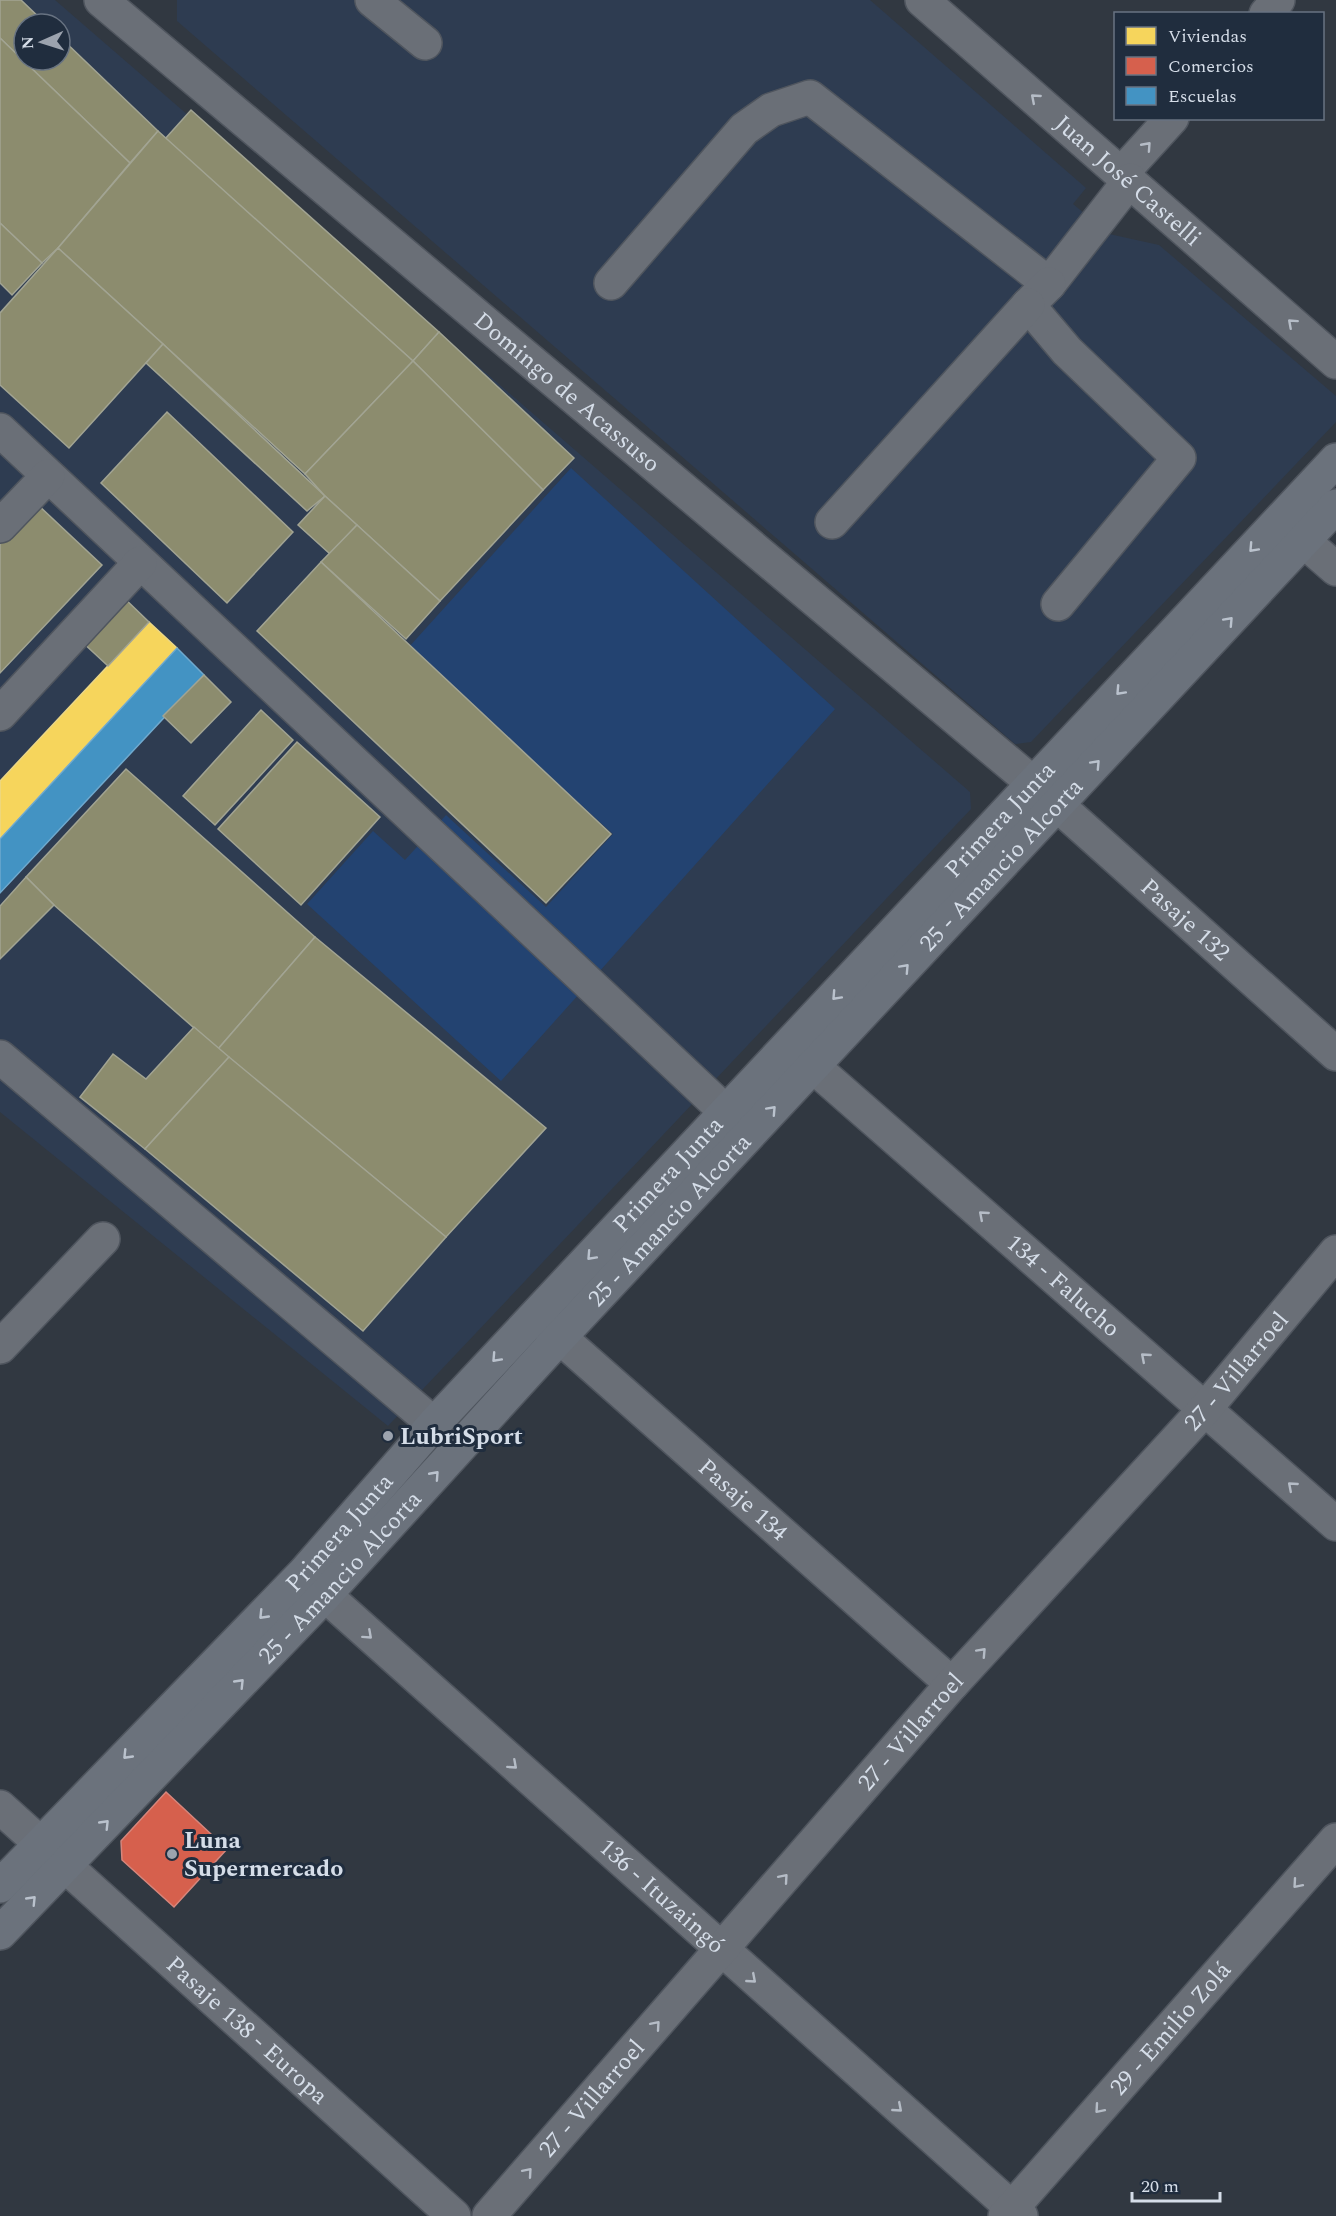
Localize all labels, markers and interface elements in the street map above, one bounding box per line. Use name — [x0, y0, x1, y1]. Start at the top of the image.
north arrow — [12, 12, 72, 72]
legend — [1114, 12, 1324, 120]
text: Viviendas — [1168, 23, 1247, 50]
text: N — [16, 36, 40, 50]
text: Comercios — [1168, 53, 1254, 80]
text: Escuelas — [1168, 83, 1237, 110]
one-way arrow — [1031, 94, 1042, 105]
street label: Juan José Castelli — [1046, 107, 1209, 256]
one-way arrow — [1140, 142, 1151, 153]
street label: Domingo de Acassuso — [465, 303, 668, 482]
one-way arrow — [1288, 319, 1299, 330]
one-way arrow — [1249, 542, 1260, 552]
one-way arrow — [1221, 617, 1232, 628]
one-way arrow — [1116, 684, 1127, 695]
street label: Primera Junta — [936, 753, 1065, 887]
one-way arrow — [1089, 760, 1100, 770]
street label: 25 - Amancio Alcorta — [911, 770, 1092, 960]
street label: Pasaje 132 — [1132, 870, 1238, 970]
one-way arrow — [898, 964, 909, 974]
one-way arrow — [833, 989, 844, 1000]
one-way arrow — [765, 1106, 776, 1117]
street label: Primera Junta — [604, 1108, 732, 1242]
street label: 25 - Amancio Alcorta — [580, 1125, 761, 1316]
one-way arrow — [979, 1211, 989, 1222]
street label: 134 - Falucho — [998, 1226, 1128, 1346]
one-way arrow — [587, 1250, 598, 1260]
street label: 27 - Villarroel — [1176, 1304, 1298, 1440]
one-way arrow — [492, 1351, 503, 1362]
one-way arrow — [1141, 1353, 1152, 1364]
place label: LubriSport — [400, 1419, 523, 1455]
marker: LubriSport — [381, 1429, 395, 1443]
street label: Pasaje 134 — [690, 1450, 796, 1550]
street label: Primera Junta — [277, 1465, 403, 1601]
one-way arrow — [428, 1471, 439, 1481]
one-way arrow — [1288, 1482, 1299, 1493]
street label: 25 - Amancio Alcorta — [250, 1483, 431, 1673]
one-way arrow — [260, 1608, 271, 1619]
one-way arrow — [361, 1628, 372, 1639]
one-way arrow — [975, 1648, 986, 1659]
street label: 27 - Villarroel — [849, 1665, 973, 1800]
one-way arrow — [233, 1680, 244, 1691]
one-way arrow — [124, 1748, 135, 1759]
one-way arrow — [506, 1758, 517, 1769]
one-way arrow — [98, 1820, 109, 1830]
place label: Luna Supermercado — [184, 1823, 343, 1887]
street label: 136 - Ituzaingó — [590, 1830, 733, 1963]
marker: Luna Supermercado — [165, 1847, 179, 1861]
one-way arrow — [777, 1874, 788, 1885]
one-way arrow — [1293, 1877, 1304, 1888]
one-way arrow — [25, 1896, 36, 1907]
street label: Pasaje 138 - Europa — [157, 1948, 336, 2114]
street label: 29 - Emilio Zolá — [1102, 1953, 1240, 2104]
one-way arrow — [746, 1972, 756, 1983]
one-way arrow — [649, 2021, 660, 2032]
street label: 27 - Villarroel — [530, 2032, 654, 2166]
one-way arrow — [892, 2101, 902, 2112]
one-way arrow — [1095, 2102, 1106, 2113]
scale bar — [1132, 2165, 1220, 2203]
one-way arrow — [521, 2168, 532, 2179]
text: 20 m — [1141, 2173, 1179, 2200]

